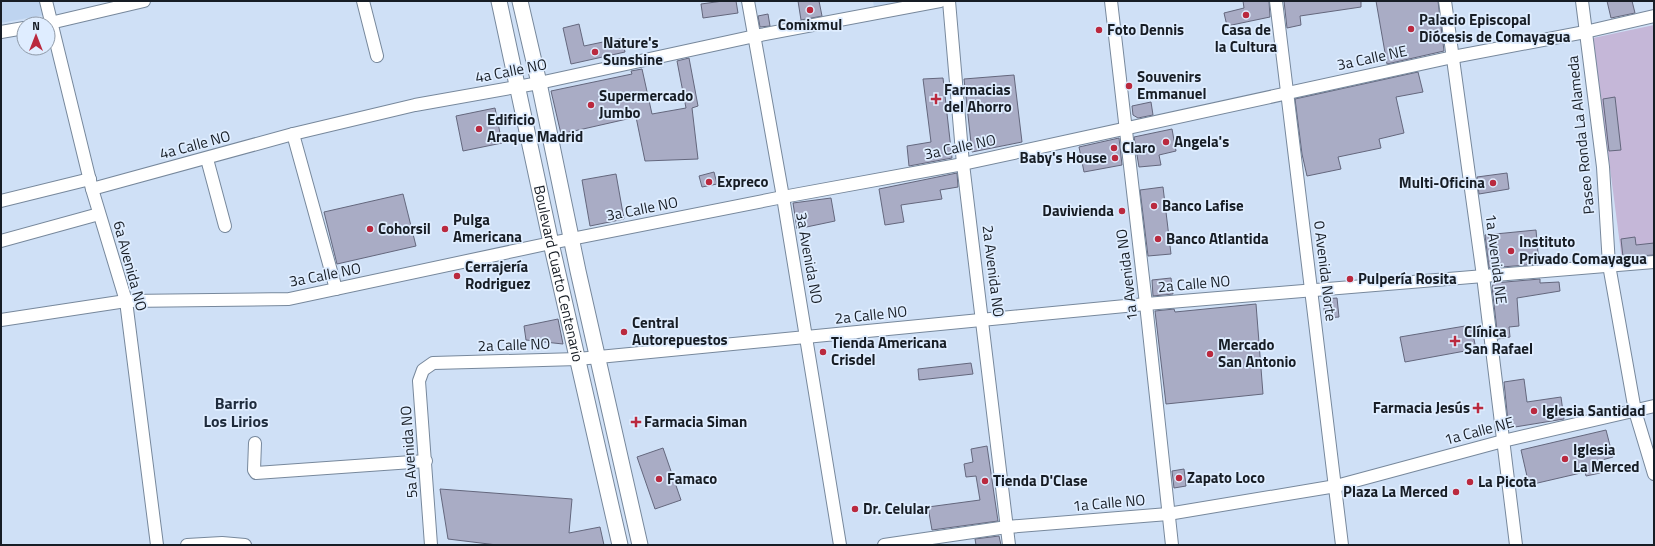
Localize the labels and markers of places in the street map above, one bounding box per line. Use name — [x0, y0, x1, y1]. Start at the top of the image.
marker: Comixmul — [805, 5, 815, 15]
place label: Palacio Episcopal Diócesis de Comayagua — [1419, 8, 1571, 48]
marker: Casa de la Cultura — [1241, 10, 1251, 20]
place label: Comixmul — [778, 13, 842, 36]
place label: Foto Dennis — [1107, 18, 1184, 41]
place label: Casa de la Cultura — [1215, 18, 1278, 58]
marker: Palacio Episcopal Diócesis de Comayagua — [1406, 24, 1416, 34]
marker: Foto Dennis — [1094, 25, 1104, 35]
place label: Nature's Sunshine — [603, 31, 663, 71]
marker: Nature's Sunshine — [590, 47, 600, 57]
place label: Souvenirs Emmanuel — [1137, 65, 1206, 105]
place label: Farmacias del Ahorro — [944, 78, 1012, 118]
marker: Souvenirs Emmanuel — [1124, 81, 1134, 91]
place label: Supermercado Jumbo — [599, 84, 693, 124]
marker: Farmacias del Ahorro — [931, 94, 941, 104]
marker: Supermercado Jumbo — [586, 100, 596, 110]
place label: Edificio Araque Madrid — [487, 108, 583, 148]
marker: Edificio Araque Madrid — [474, 124, 484, 134]
place label: Angela's — [1174, 130, 1229, 153]
place label: Claro — [1122, 136, 1155, 159]
marker: Angela's — [1161, 137, 1171, 147]
marker: Claro — [1109, 143, 1119, 153]
place label: Baby's House — [1020, 146, 1107, 169]
marker: Baby's House — [1110, 153, 1120, 163]
place label: Expreco — [717, 170, 768, 193]
place label: Multi-Oficina — [1399, 171, 1485, 194]
marker: Expreco — [704, 177, 714, 187]
marker: Multi-Oficina — [1488, 178, 1498, 188]
place label: Banco Lafise — [1162, 194, 1244, 217]
place label: Davivienda — [1042, 199, 1114, 222]
marker: Banco Lafise — [1149, 201, 1159, 211]
marker: Davivienda — [1117, 206, 1127, 216]
place label: Pulga Americana — [453, 208, 522, 248]
place label: Cohorsil — [378, 217, 431, 240]
marker: Cohorsil — [365, 224, 375, 234]
marker: Pulga Americana — [440, 224, 450, 234]
place label: Banco Atlantida — [1166, 227, 1269, 250]
place label: Instituto Privado Comayagua — [1519, 230, 1647, 270]
marker: Banco Atlantida — [1153, 234, 1163, 244]
marker: Instituto Privado Comayagua — [1506, 246, 1516, 256]
place label: Cerrajería Rodriguez — [465, 255, 531, 295]
place label: Pulpería Rosita — [1358, 267, 1457, 290]
marker: Cerrajería Rodriguez — [452, 271, 462, 281]
marker: Pulpería Rosita — [1345, 274, 1355, 284]
place label: Central Autorepuestos — [632, 311, 728, 351]
place label: Clínica San Rafael — [1464, 320, 1533, 360]
marker: Central Autorepuestos — [619, 327, 629, 337]
place label: Tienda Americana Crisdel — [831, 331, 947, 371]
place label: Mercado San Antonio — [1218, 333, 1296, 373]
marker: Clínica San Rafael — [1449, 335, 1461, 347]
marker: Tienda Americana Crisdel — [818, 347, 828, 357]
marker: Mercado San Antonio — [1205, 349, 1215, 359]
place label: Farmacia Jesús — [1373, 396, 1470, 419]
place label: Iglesia Santidad — [1542, 399, 1645, 422]
marker: Farmacia Jesús — [1473, 403, 1483, 413]
marker: Iglesia Santidad — [1529, 406, 1539, 416]
place label: Farmacia Siman — [644, 410, 747, 433]
marker: Farmacia Siman — [631, 417, 641, 427]
place label: Iglesia La Merced — [1573, 438, 1640, 478]
marker: Iglesia La Merced — [1560, 454, 1570, 464]
place label: Zapato Loco — [1187, 466, 1265, 489]
place label: Famaco — [667, 467, 717, 490]
place label: Tienda D'Clase — [993, 469, 1088, 492]
place label: La Picota — [1478, 470, 1537, 493]
marker: Zapato Loco — [1174, 473, 1184, 483]
marker: Famaco — [654, 474, 664, 484]
marker: Tienda D'Clase — [980, 476, 990, 486]
marker: La Picota — [1465, 477, 1475, 487]
place label: Plaza La Merced — [1343, 480, 1448, 503]
marker: Plaza La Merced — [1451, 487, 1461, 497]
place label: Dr. Celular — [863, 497, 930, 520]
marker: Dr. Celular — [850, 504, 860, 514]

